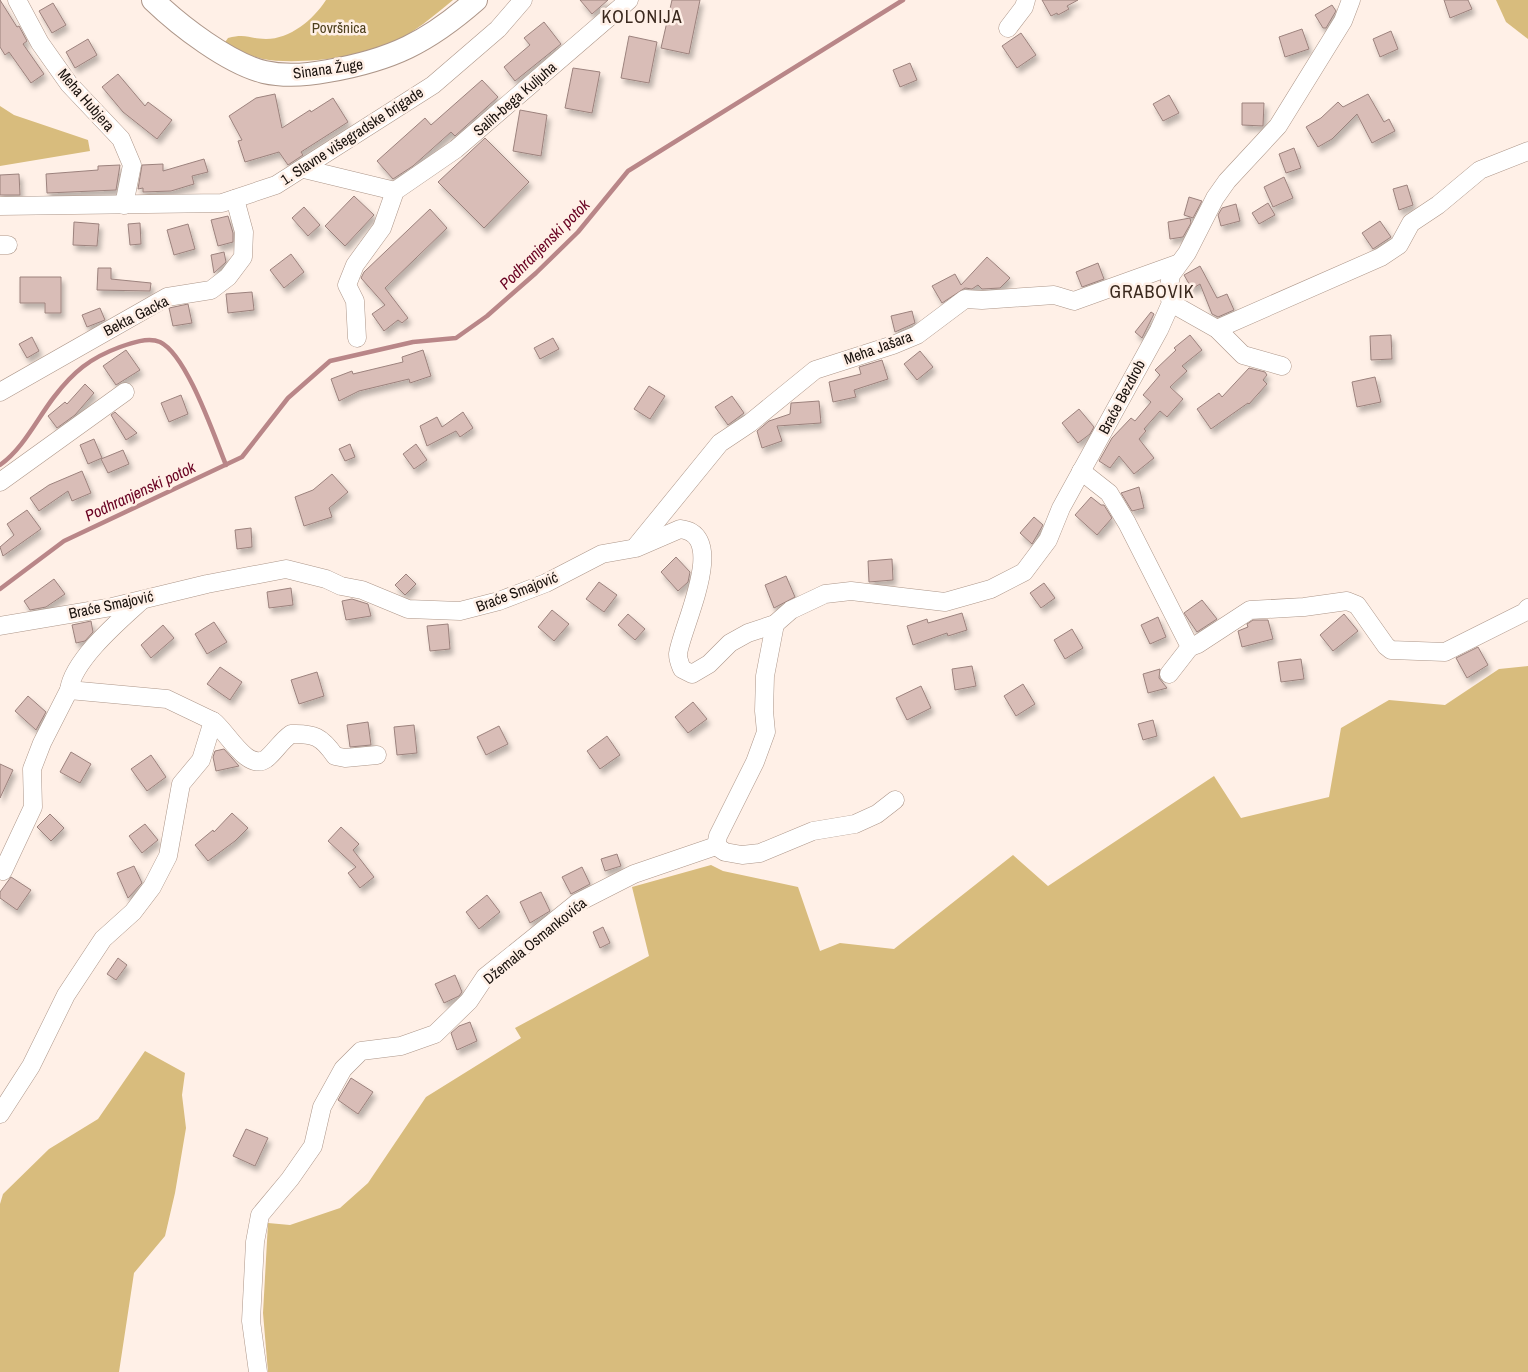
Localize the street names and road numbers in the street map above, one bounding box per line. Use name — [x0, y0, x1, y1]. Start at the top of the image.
street label: Sinana Žuge — [292, 53, 364, 84]
street label: Salih-bega Kuljuha — [469, 56, 561, 141]
street label: Meha Hubjera — [53, 64, 120, 136]
street label: 1. Slavne višegradske brigade — [276, 81, 427, 190]
street label: Bekta Gacka — [100, 290, 172, 341]
street label: Meha Jašara — [841, 325, 915, 370]
street label: Braće Bezdrob — [1093, 356, 1150, 438]
street label: Braće Smajović — [473, 566, 561, 617]
street label: Braće Smajović — [67, 585, 155, 624]
street label: Džemala Osmankovića — [479, 892, 591, 989]

